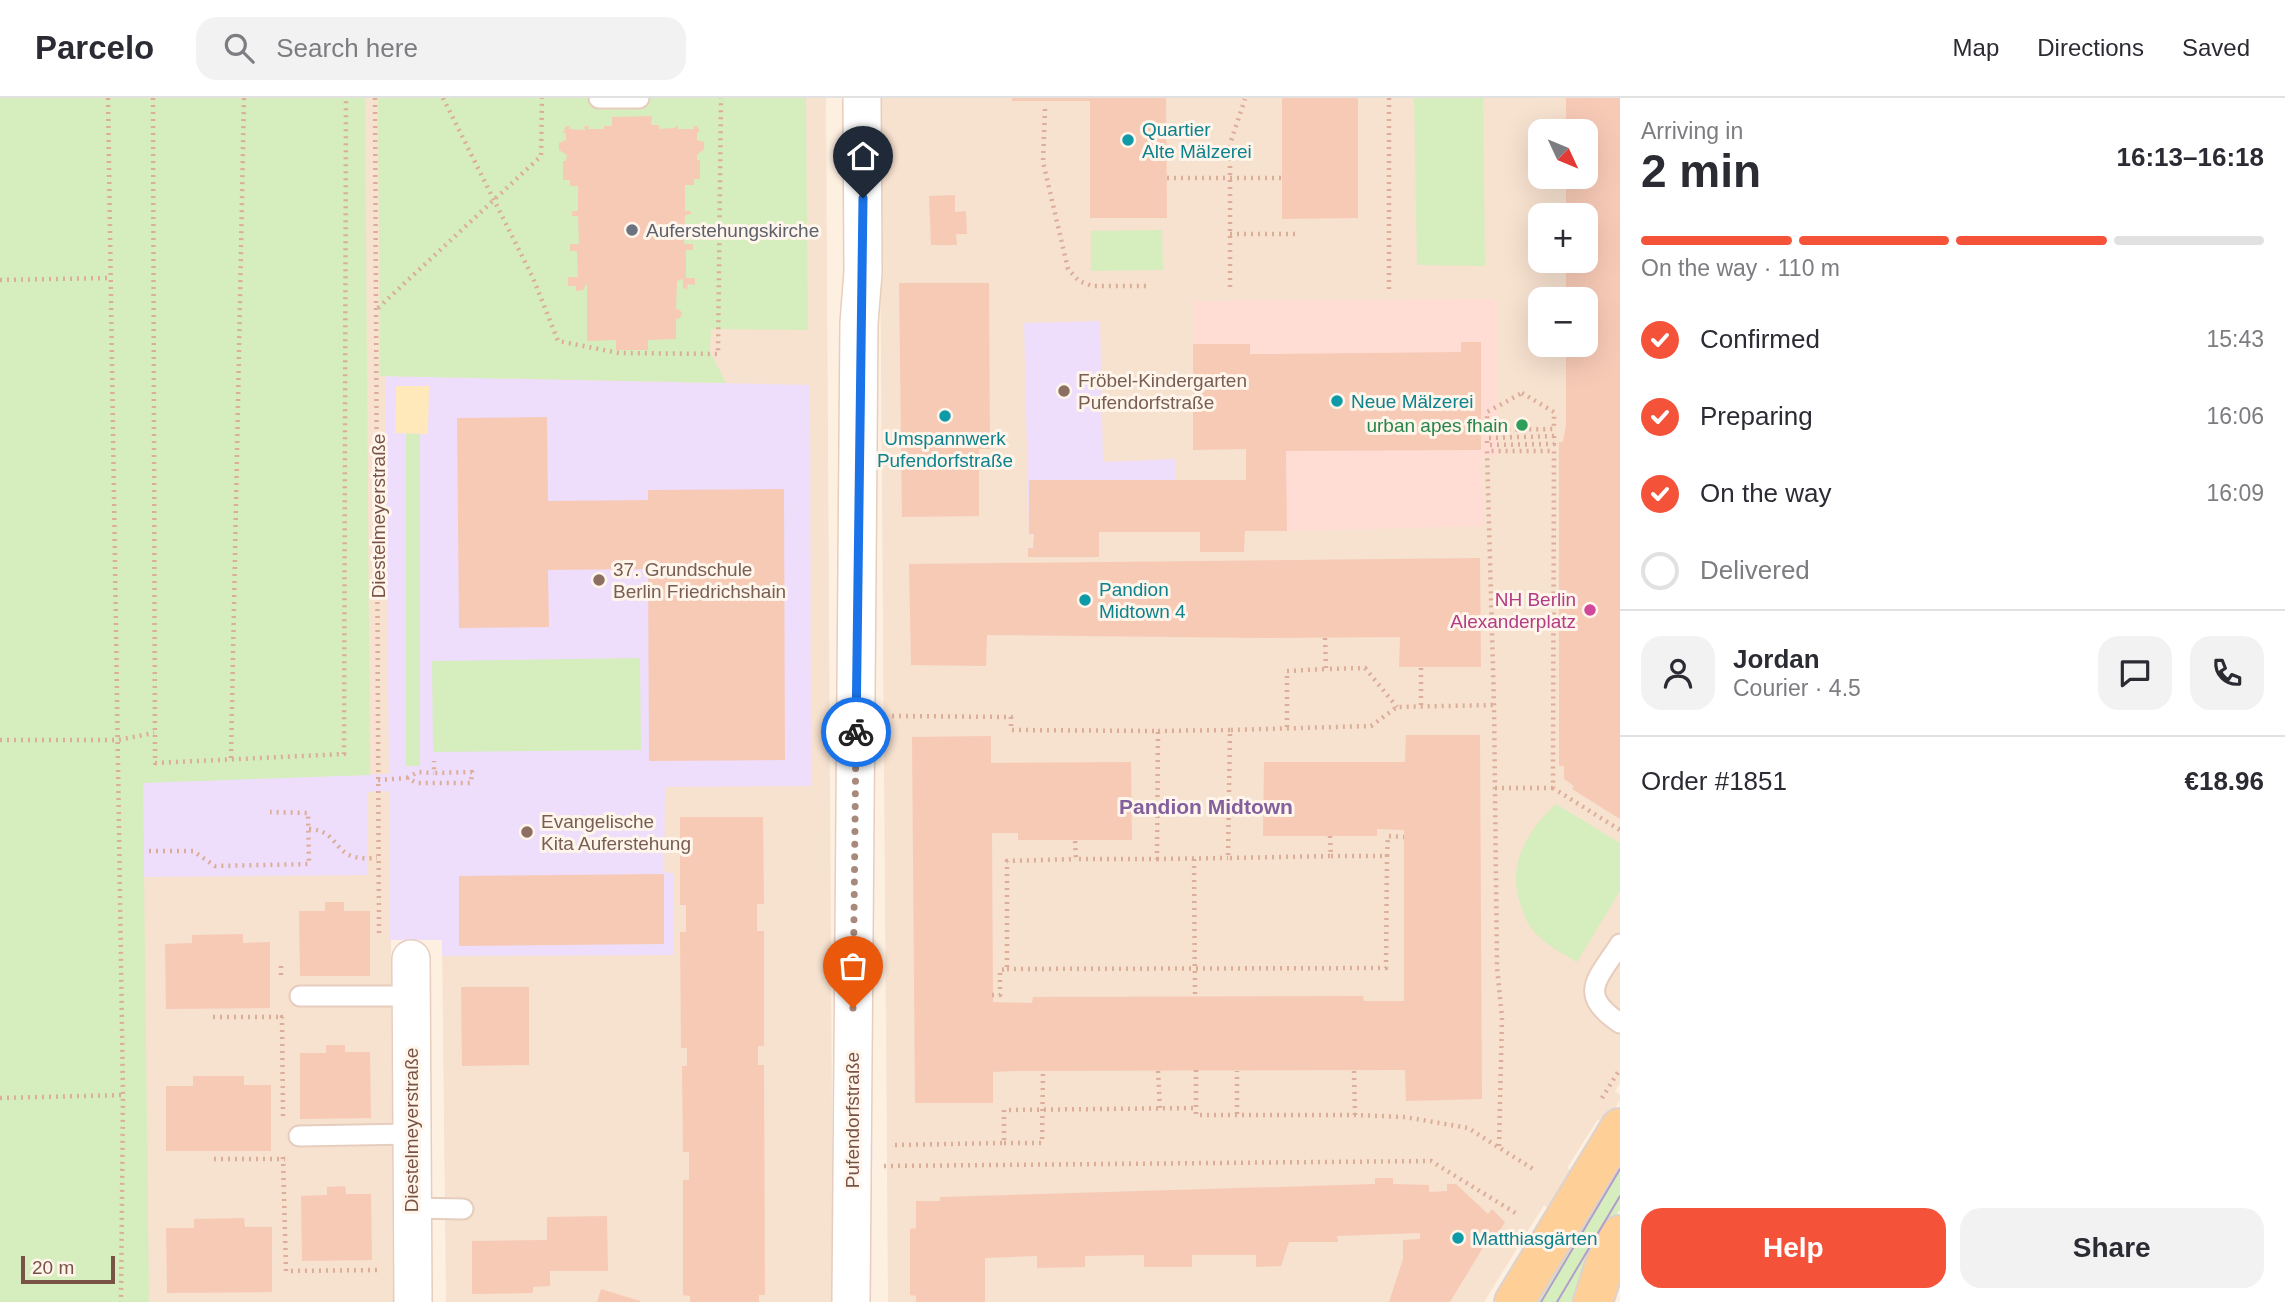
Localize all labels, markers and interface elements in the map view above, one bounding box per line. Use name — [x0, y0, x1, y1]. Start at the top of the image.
search box — [196, 17, 686, 80]
text: Parcelo — [35, 29, 154, 66]
icon: search — [220, 29, 258, 67]
text: Search here — [276, 33, 418, 63]
text: Map — [1953, 34, 1999, 61]
text: Directions — [2037, 34, 2144, 61]
text: Saved — [2182, 34, 2250, 61]
text: Arriving in — [1641, 118, 1743, 144]
place label: Quartier Alte Mälzerei — [1142, 119, 1252, 162]
north arrow — [1528, 119, 1598, 189]
map controls — [1528, 119, 1598, 357]
pin — [833, 126, 893, 198]
marker: Quartier Alte Mälzerei — [1120, 132, 1136, 148]
icon: home — [844, 137, 882, 175]
text: 16:13–16:18 — [2117, 142, 2264, 172]
text: 2 min — [1641, 145, 1761, 197]
button: + — [1528, 203, 1598, 273]
place label: Auferstehungskirche — [646, 220, 819, 241]
marker: Auferstehungskirche — [624, 222, 640, 238]
text: On the way · 110 m — [1641, 255, 1840, 281]
button: − — [1528, 287, 1598, 357]
icon: check — [1641, 321, 1679, 359]
text: Confirmed — [1700, 324, 1820, 354]
text: 15:43 — [2206, 326, 2264, 352]
place label: Fröbel-Kindergarten Pufendorfstraße — [1078, 370, 1247, 413]
marker: Fröbel-Kindergarten Pufendorfstraße — [1056, 383, 1072, 399]
place label: Neue Mälzerei — [1351, 391, 1474, 412]
marker: Neue Mälzerei — [1329, 393, 1345, 409]
icon: check — [1641, 398, 1679, 436]
text: Preparing — [1700, 401, 1813, 431]
text: 16:06 — [2206, 403, 2264, 429]
marker: Umspannwerk Pufendorfstraße — [937, 408, 953, 424]
place label: urban apes fhain — [1366, 415, 1508, 436]
marker: urban apes fhain — [1514, 417, 1530, 433]
place label: Umspannwerk Pufendorfstraße — [877, 428, 1013, 471]
street label: Diestelmeyerstraße — [368, 434, 389, 598]
icon: check — [1641, 475, 1679, 513]
text: On the way — [1700, 478, 1832, 508]
text: 16:09 — [2206, 480, 2264, 506]
text: Delivered — [1700, 555, 1810, 585]
place label: 37. Grundschule Berlin Friedrichshain — [613, 559, 786, 602]
marker: 37. Grundschule Berlin Friedrichshain — [591, 572, 607, 588]
place label: Pandion Midtown 4 — [1099, 579, 1186, 622]
place label: NH Berlin Alexanderplatz — [1450, 589, 1576, 632]
marker: Pandion Midtown 4 — [1077, 592, 1093, 608]
marker: NH Berlin Alexanderplatz — [1582, 602, 1598, 618]
button: person — [1641, 636, 1715, 710]
button: chat — [2098, 636, 2172, 710]
button: phone — [2190, 636, 2264, 710]
text: Jordan — [1733, 644, 1820, 674]
text: Courier · 4.5 — [1733, 675, 1861, 701]
courier — [821, 697, 891, 767]
icon: bike — [837, 713, 875, 751]
text: Order #1851 — [1641, 766, 1787, 796]
text: €18.96 — [2184, 766, 2264, 796]
district label: Pandion Midtown — [1119, 795, 1293, 818]
place label: Evangelische Kita Auferstehung — [541, 811, 691, 854]
marker: Evangelische Kita Auferstehung — [519, 824, 535, 840]
pin — [823, 936, 883, 1008]
icon: bag — [834, 947, 872, 985]
street label: Diestelmeyerstraße — [401, 1048, 422, 1212]
street label: Pufendorfstraße — [842, 1052, 863, 1188]
button: Help — [1641, 1208, 1946, 1288]
button: Share — [1960, 1208, 2264, 1288]
place label: Matthiasgärten — [1472, 1228, 1598, 1249]
marker: Matthiasgärten — [1450, 1230, 1466, 1246]
scale bar — [21, 1253, 116, 1285]
text: 20 m — [32, 1257, 74, 1278]

